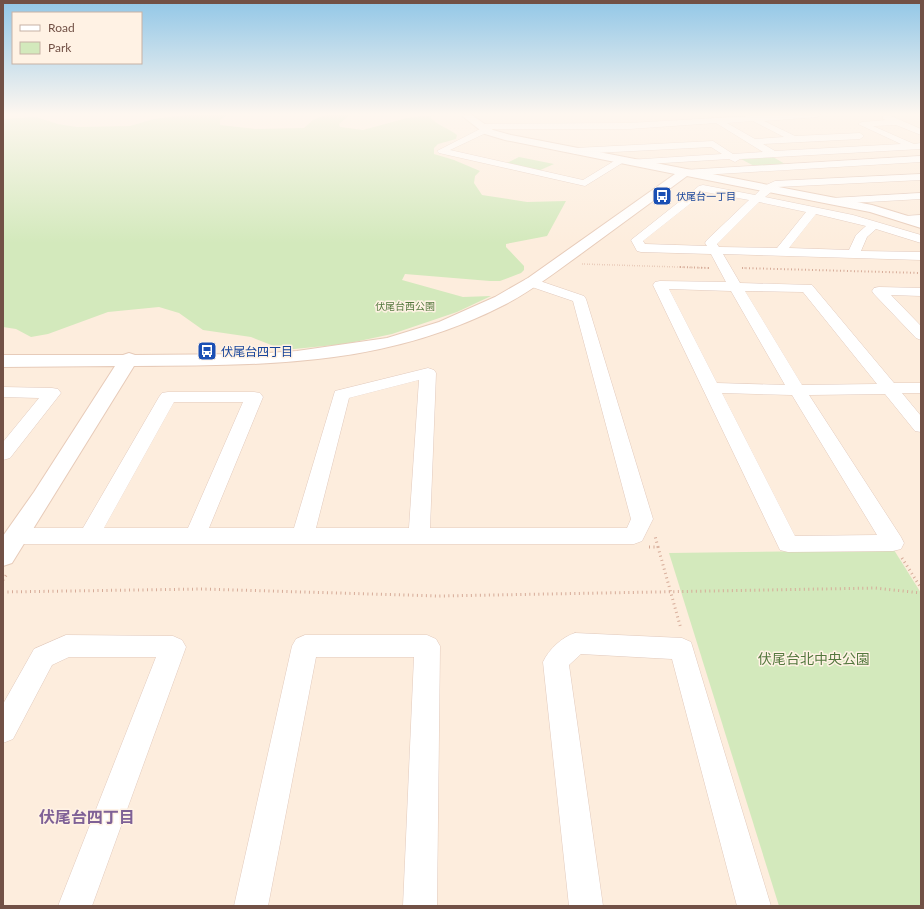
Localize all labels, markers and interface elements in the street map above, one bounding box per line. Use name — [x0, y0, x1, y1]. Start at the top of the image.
legend — [12, 12, 142, 64]
text: Road — [48, 20, 75, 35]
text: Park — [48, 40, 72, 55]
bus stop icon: 伏尾台一丁目 — [651, 185, 673, 207]
place label: 伏尾台一丁目 — [676, 190, 736, 202]
park label: 伏尾台⻄公園 — [375, 300, 435, 312]
bus stop icon: 伏尾台四丁目 — [196, 340, 218, 362]
place label: 伏尾台四丁目 — [221, 344, 293, 359]
park label: 伏尾台北中央公園 — [758, 650, 870, 667]
district label: 伏尾台四丁目 — [39, 807, 135, 826]

